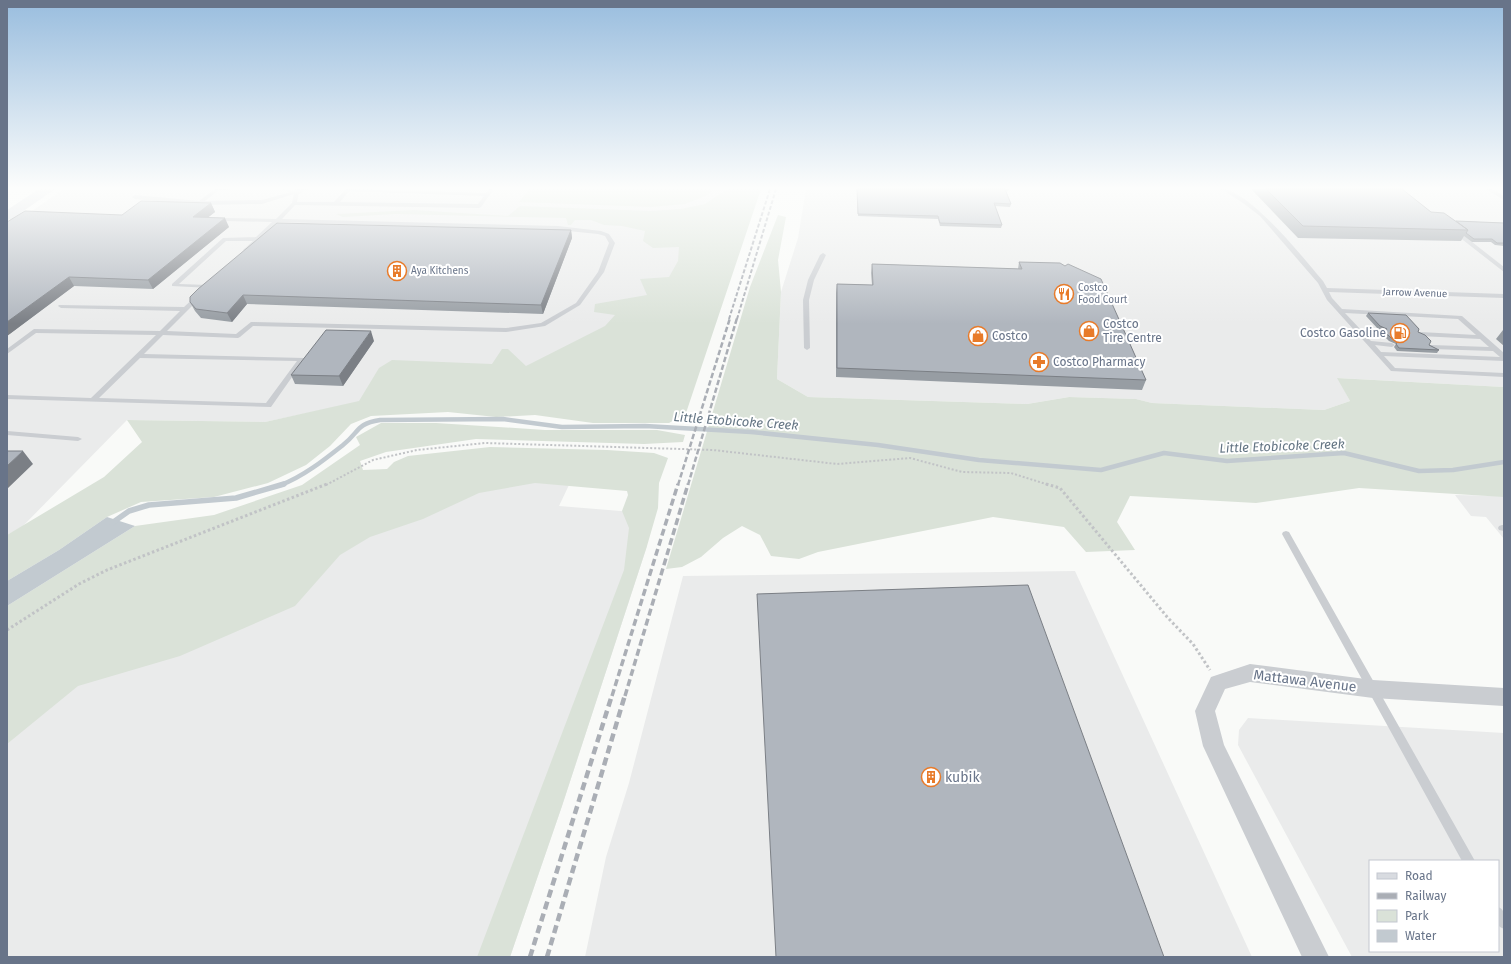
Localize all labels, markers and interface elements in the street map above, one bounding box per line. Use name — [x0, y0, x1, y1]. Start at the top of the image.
building icon: Aya Kitchens — [386, 260, 408, 282]
place label: Aya Kitchens — [411, 265, 469, 277]
place label: Costco Food Court — [1078, 282, 1128, 306]
restaurant icon: Costco Food Court — [1053, 283, 1075, 305]
street label: Jarrow Avenue — [1382, 286, 1448, 300]
place label: Costco Tire Centre — [1103, 317, 1162, 345]
shop icon: Costco Tire Centre — [1078, 320, 1100, 342]
fuel station icon: Costco Gasoline — [1389, 322, 1411, 344]
shop icon: Costco — [967, 325, 989, 347]
place label: Costco Gasoline — [1300, 326, 1386, 340]
place label: Costco — [992, 329, 1028, 343]
pharmacy icon: Costco Pharmacy — [1028, 351, 1050, 373]
place label: Costco Pharmacy — [1053, 355, 1145, 369]
water label: Little Etobicoke Creek — [673, 409, 799, 433]
water label: Little Etobicoke Creek — [1219, 436, 1345, 456]
street label: Mattawa Avenue — [1252, 666, 1358, 696]
building icon: kubik — [920, 766, 942, 788]
place label: kubik — [945, 769, 980, 786]
legend — [1369, 860, 1499, 952]
text: Road — [1405, 869, 1433, 883]
text: Railway — [1405, 889, 1446, 903]
text: Park — [1405, 909, 1429, 923]
text: Water — [1405, 929, 1437, 943]

